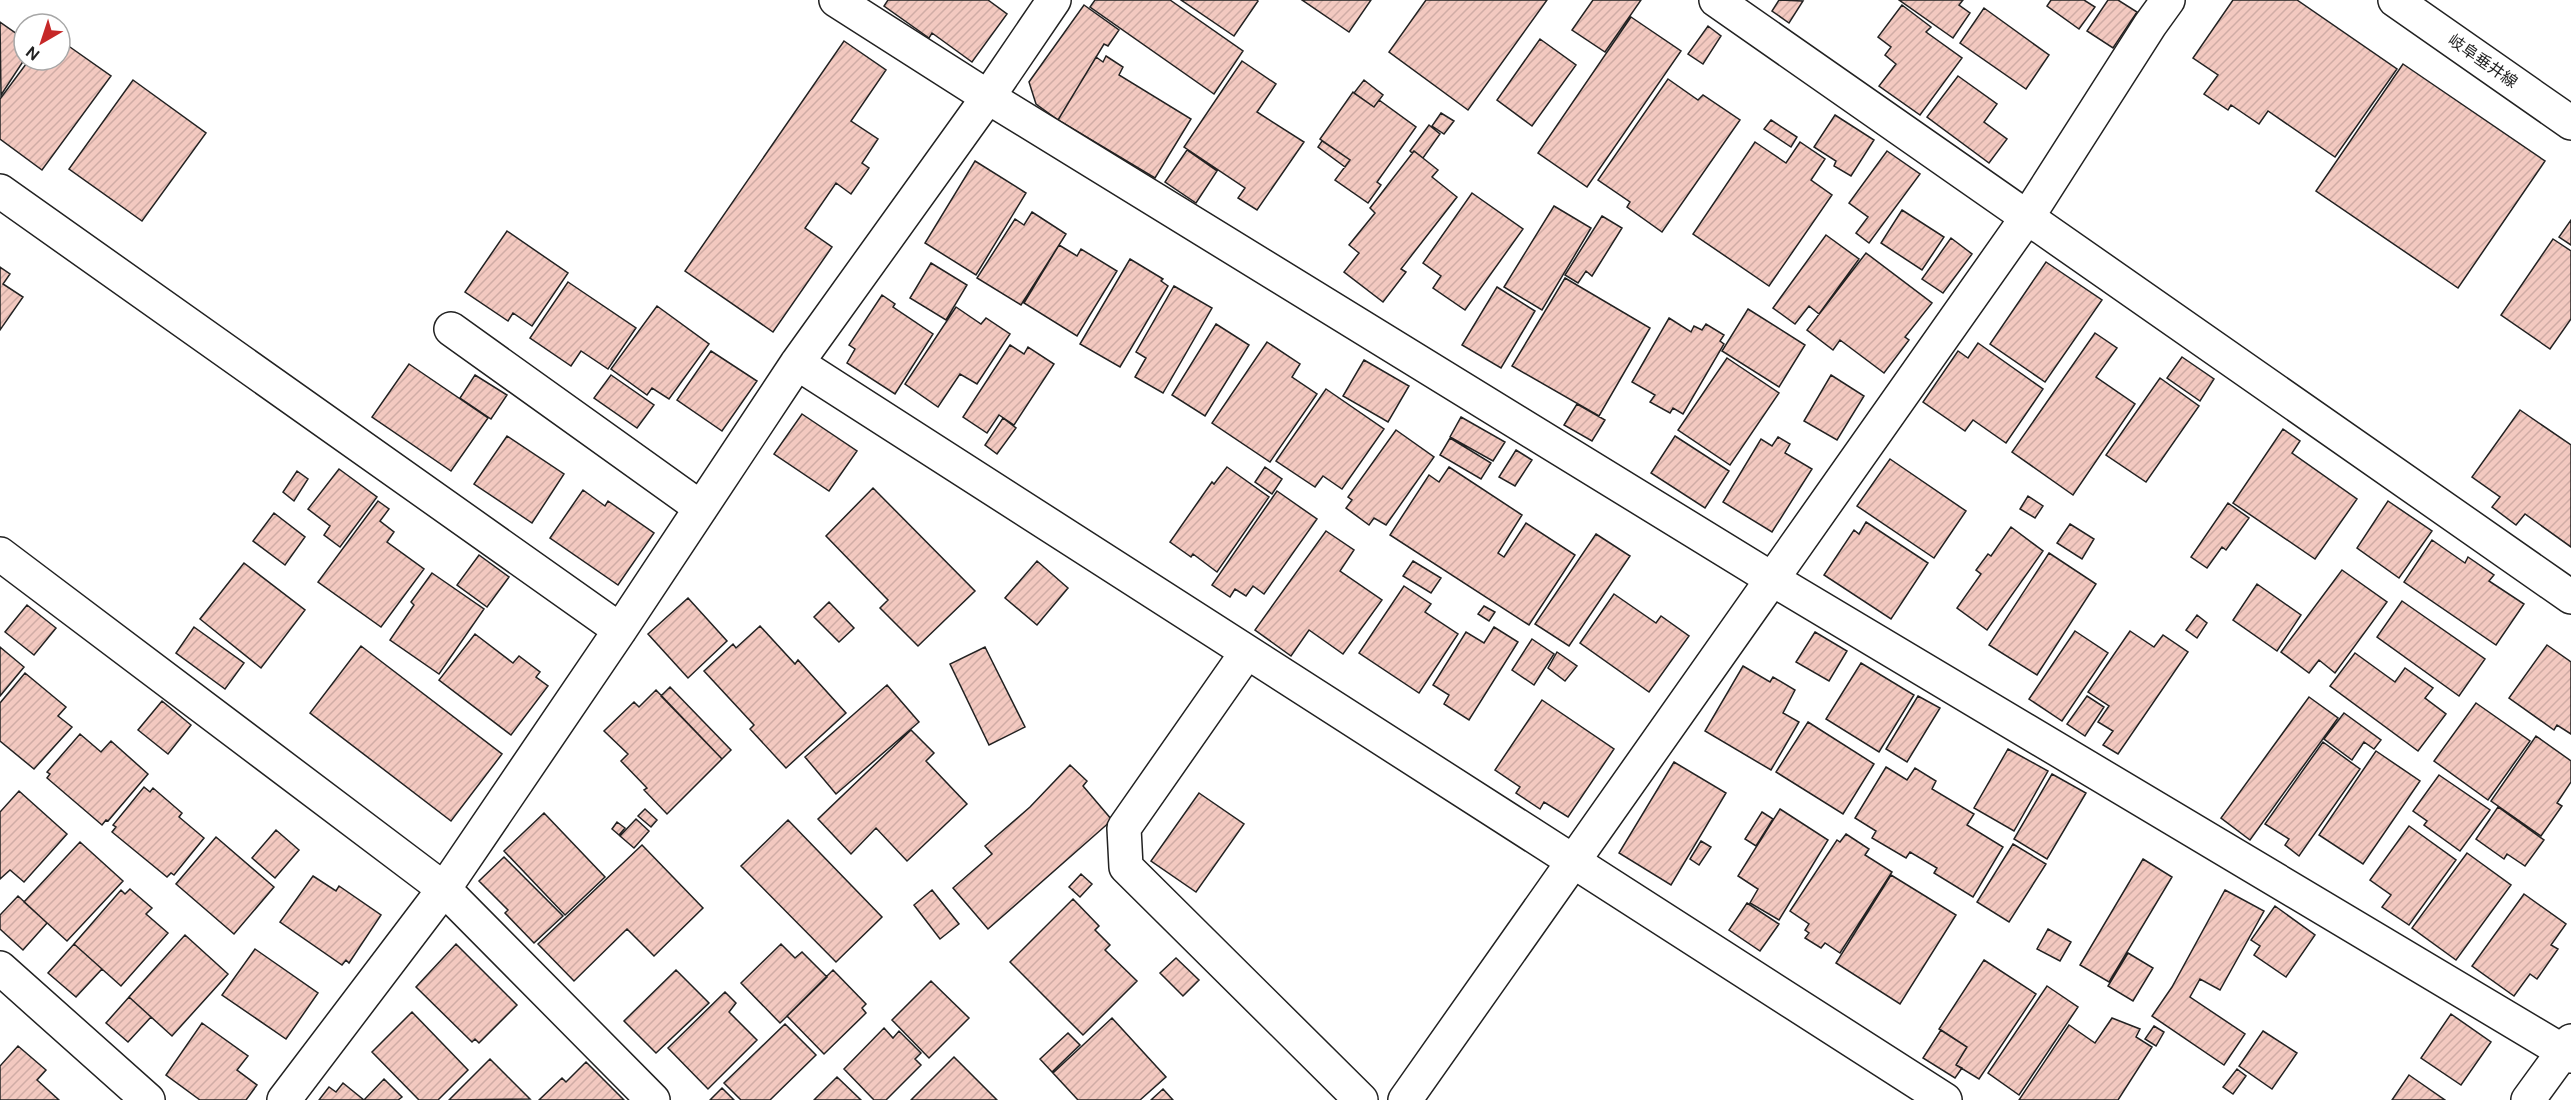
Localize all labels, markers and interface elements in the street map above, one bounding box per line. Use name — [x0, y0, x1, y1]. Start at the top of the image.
north arrow — [12, 12, 72, 72]
street label: 岐阜垂井線 — [2444, 29, 2522, 93]
text: N — [22, 41, 44, 65]

